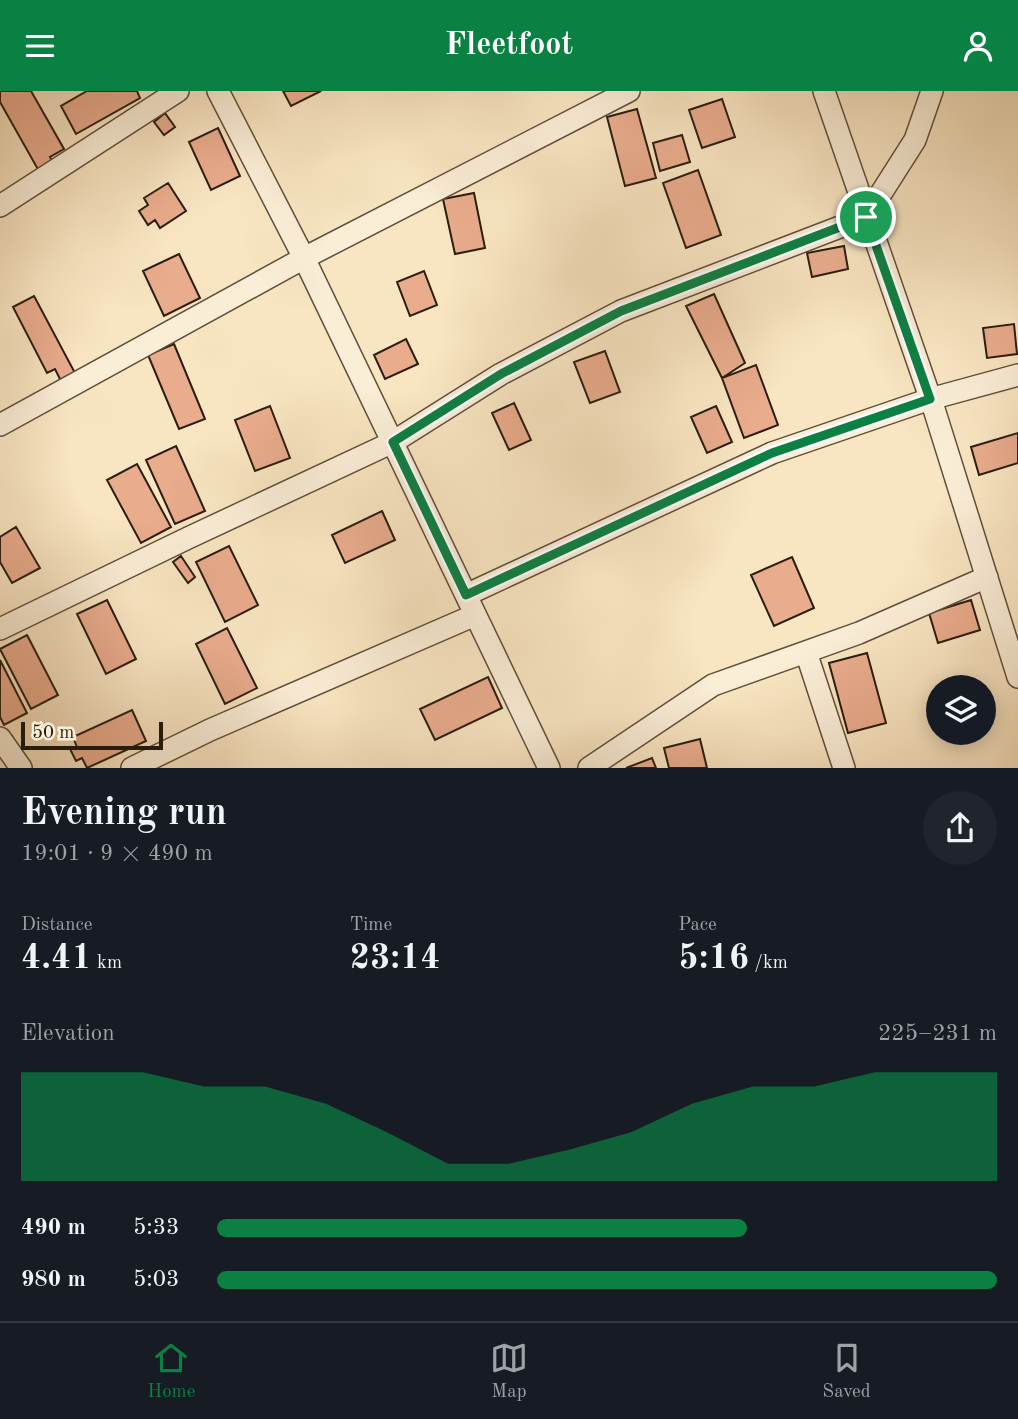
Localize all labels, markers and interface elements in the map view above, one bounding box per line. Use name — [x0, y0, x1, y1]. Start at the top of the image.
icon: menu — [21, 27, 59, 65]
icon: person — [959, 27, 997, 65]
text: Fleetfoot — [445, 30, 573, 62]
pin — [836, 187, 896, 247]
icon: arrive — [847, 198, 885, 236]
map controls — [926, 675, 996, 745]
button: layers — [926, 675, 996, 745]
scale bar — [21, 719, 163, 751]
text: 50 m — [32, 724, 74, 743]
button: share — [923, 791, 997, 865]
text: Evening run — [21, 795, 227, 833]
text: 19:01 · 9 × 490 m — [21, 842, 213, 865]
text: Distance — [21, 916, 93, 935]
text: Time — [350, 916, 392, 935]
text: Pace — [678, 916, 717, 935]
text: 4.41 — [21, 941, 92, 976]
text: 23:14 — [350, 941, 441, 976]
text: 5:16 — [678, 941, 749, 976]
text: km — [92, 954, 122, 973]
text: /km — [749, 954, 788, 973]
text: Elevation — [21, 1022, 115, 1045]
text: 225–231 m — [878, 1022, 997, 1045]
text: 490 m — [21, 1216, 86, 1239]
text: 5:33 — [133, 1216, 179, 1239]
text: 980 m — [21, 1268, 86, 1291]
text: 5:03 — [133, 1268, 179, 1291]
tab: Home — [147, 1339, 195, 1404]
tab: Map — [490, 1339, 528, 1404]
tab: Saved — [822, 1339, 871, 1404]

